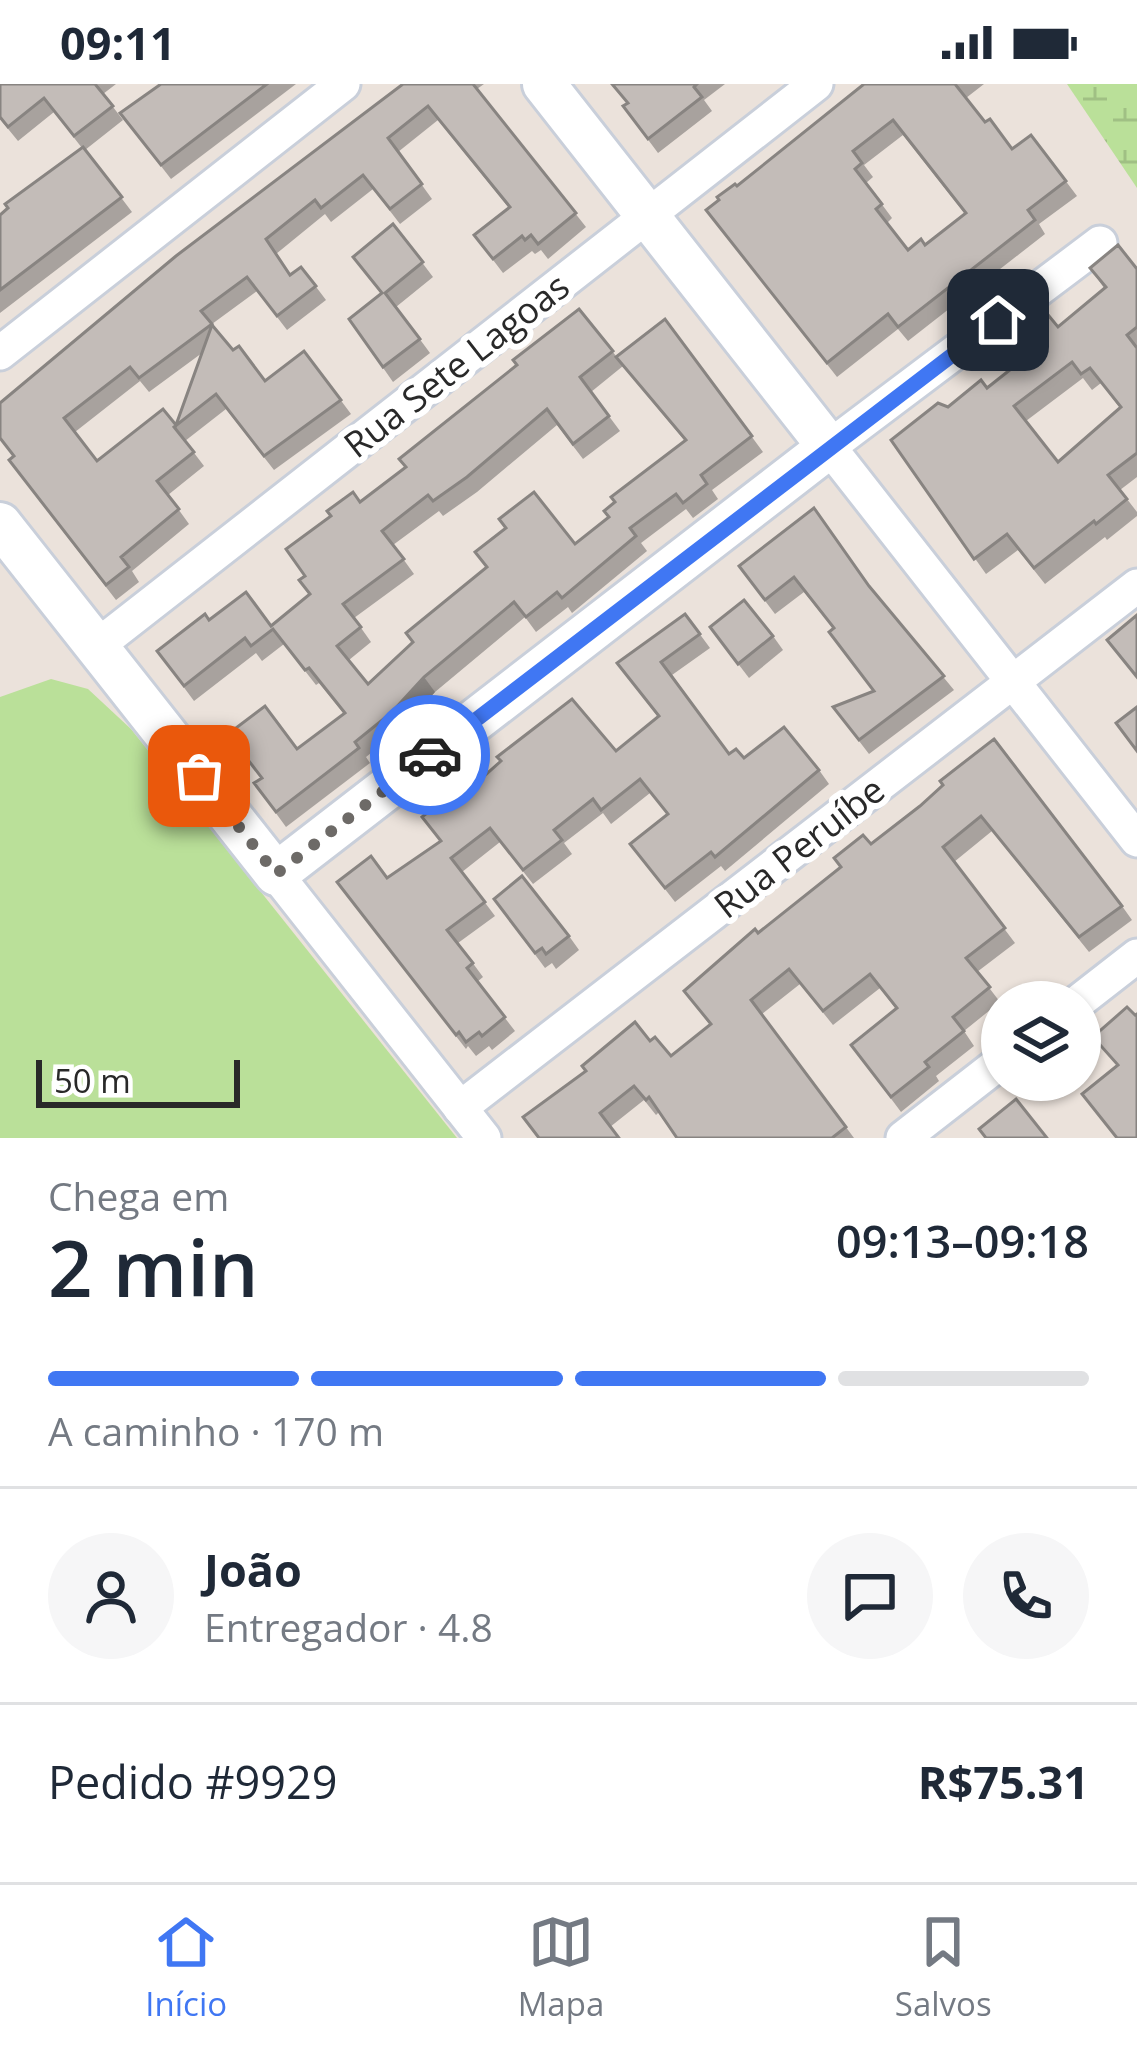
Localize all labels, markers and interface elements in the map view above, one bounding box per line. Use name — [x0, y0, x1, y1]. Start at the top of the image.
text: 09:11 — [60, 12, 176, 73]
street label: Rua Sete Lagoas — [333, 262, 579, 468]
pin — [947, 269, 1049, 371]
icon: home — [965, 287, 1031, 353]
courier — [370, 695, 490, 815]
icon: car — [397, 722, 463, 788]
pin — [148, 725, 250, 827]
icon: bag — [166, 743, 232, 809]
street label: Rua Peruíbe — [704, 765, 894, 929]
map controls — [981, 981, 1101, 1101]
button: layers — [981, 981, 1101, 1101]
scale bar — [36, 1054, 240, 1107]
text: 50 m — [54, 1058, 131, 1103]
text: Chega em — [48, 1169, 229, 1222]
text: 09:13–09:18 — [836, 1210, 1089, 1271]
text: 2 min — [48, 1214, 259, 1320]
text: A caminho · 170 m — [48, 1404, 384, 1457]
button: person — [48, 1533, 174, 1659]
button: chat — [807, 1533, 933, 1659]
button: phone — [963, 1533, 1089, 1659]
text: João — [204, 1539, 302, 1600]
text: Entregador · 4.8 — [204, 1600, 493, 1653]
text: Pedido #9929 — [48, 1751, 338, 1812]
text: R$75.31 — [918, 1751, 1089, 1812]
tab: Início — [145, 1909, 227, 2026]
tab: Mapa — [518, 1909, 604, 2026]
tab: Salvos — [895, 1909, 992, 2026]

